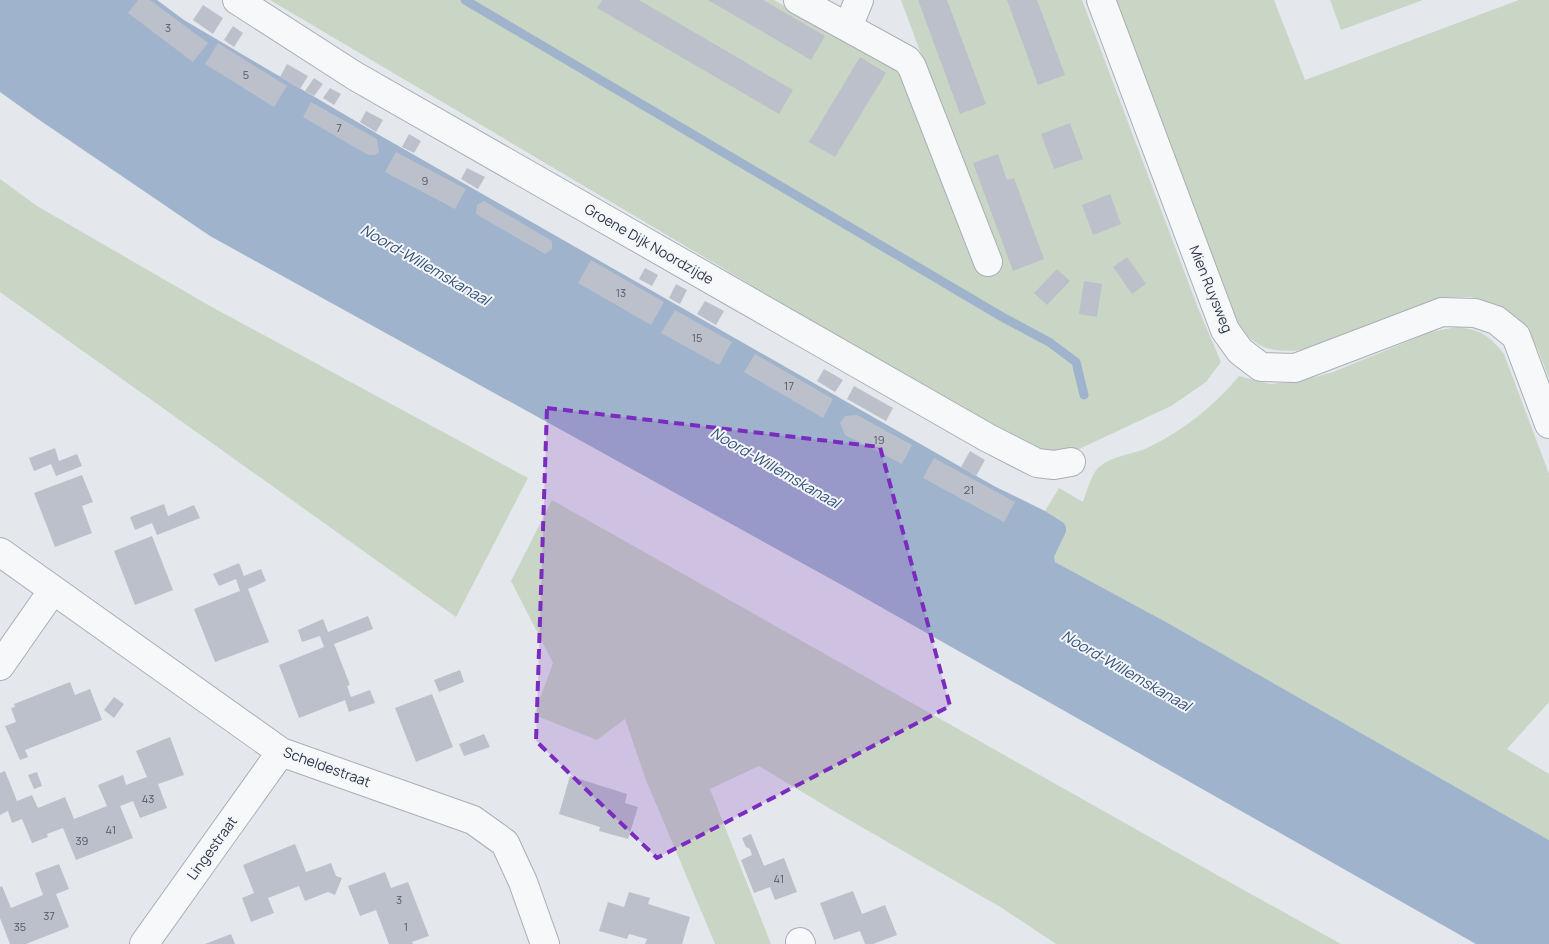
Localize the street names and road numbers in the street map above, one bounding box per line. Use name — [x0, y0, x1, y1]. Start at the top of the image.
street label: Groene Dijk Noordzijde — [581, 199, 717, 288]
street label: Mien Ruysweg — [1185, 242, 1238, 335]
street label: Scheldestraat — [281, 742, 374, 791]
street label: Lingestraat — [182, 812, 241, 883]

